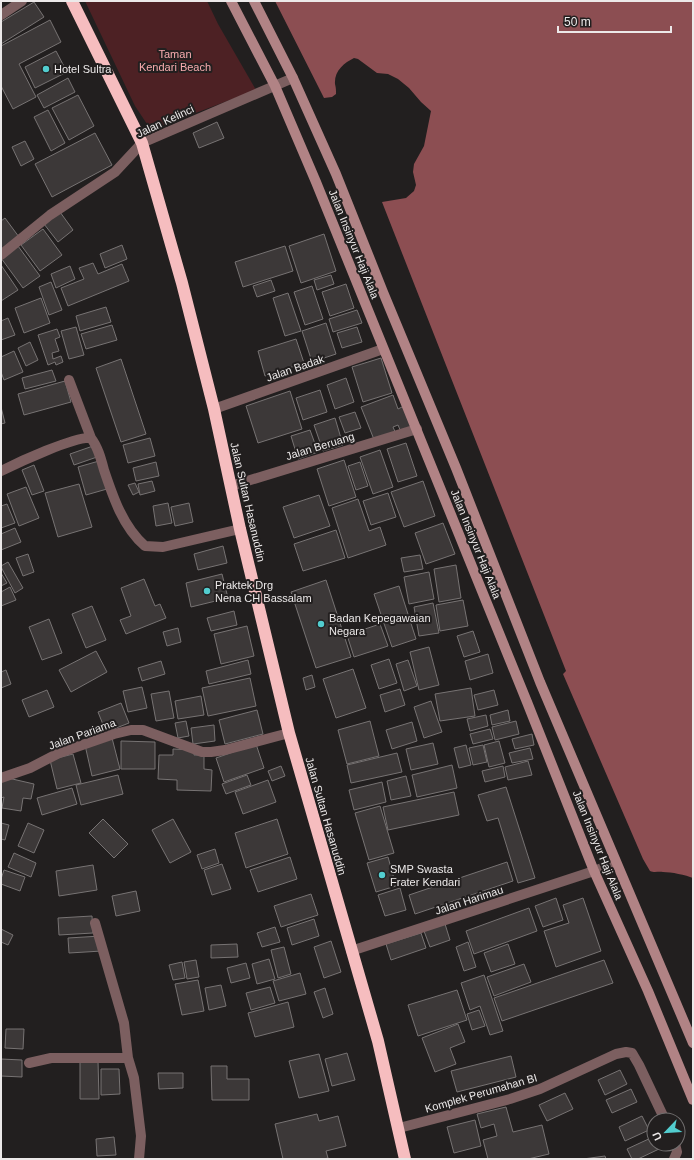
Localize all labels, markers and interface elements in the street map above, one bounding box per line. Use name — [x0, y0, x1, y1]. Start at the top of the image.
scale bar — [558, 8, 671, 34]
text: 50 m — [564, 15, 591, 29]
park label: Taman Kendari Beach — [139, 48, 211, 73]
place label: Hotel Sultra — [54, 63, 112, 75]
marker: Hotel Sultra — [41, 64, 51, 74]
street label: Jalan Kelinci — [134, 103, 196, 139]
street label: Jalan Insinyur Haji Alala — [327, 188, 382, 301]
street label: Jalan Badak — [264, 352, 326, 384]
street label: Jalan Beruang — [284, 430, 356, 462]
street label: Jalan Sultan Hasanuddin — [228, 441, 268, 563]
street label: Jalan Insinyur Haji Alala — [449, 488, 504, 601]
place label: Praktek Drg Nena CH Bassalam — [215, 579, 312, 604]
marker: Praktek Drg Nena CH Bassalam — [202, 586, 212, 596]
place label: Badan Kepegawaian Negara — [329, 612, 431, 637]
marker: Badan Kepegawaian Negara — [316, 619, 326, 629]
street label: Jalan Pariama — [47, 716, 118, 752]
street label: Jalan Sultan Hasanuddin — [303, 756, 349, 876]
street label: Jalan Insinyur Haji Alala — [571, 789, 626, 902]
place label: SMP Swasta Frater Kendari — [390, 863, 460, 888]
marker: SMP Swasta Frater Kendari — [377, 870, 387, 880]
street label: Jalan Harimau — [433, 883, 505, 917]
street label: Komplek Perumahan BI — [424, 1071, 538, 1115]
north arrow — [646, 1112, 686, 1152]
text: U — [650, 1130, 664, 1142]

